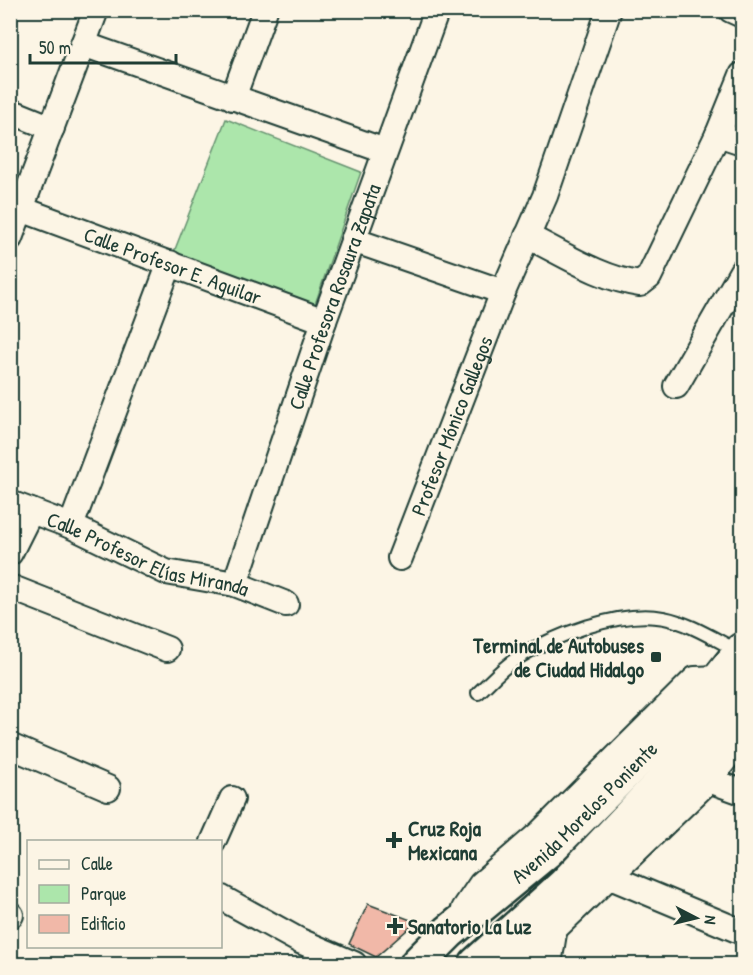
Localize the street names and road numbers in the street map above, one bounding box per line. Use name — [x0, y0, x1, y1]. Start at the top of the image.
street label: Calle Profesora Rosaura Zapata — [281, 180, 387, 413]
street label: Calle Profesor E. Aguilar — [80, 219, 266, 311]
street label: Profesor Mónico Gallegos — [403, 332, 499, 520]
street label: Calle Profesor Elías Miranda — [43, 504, 254, 603]
street label: Avenida Morelos Poniente — [505, 735, 663, 890]

